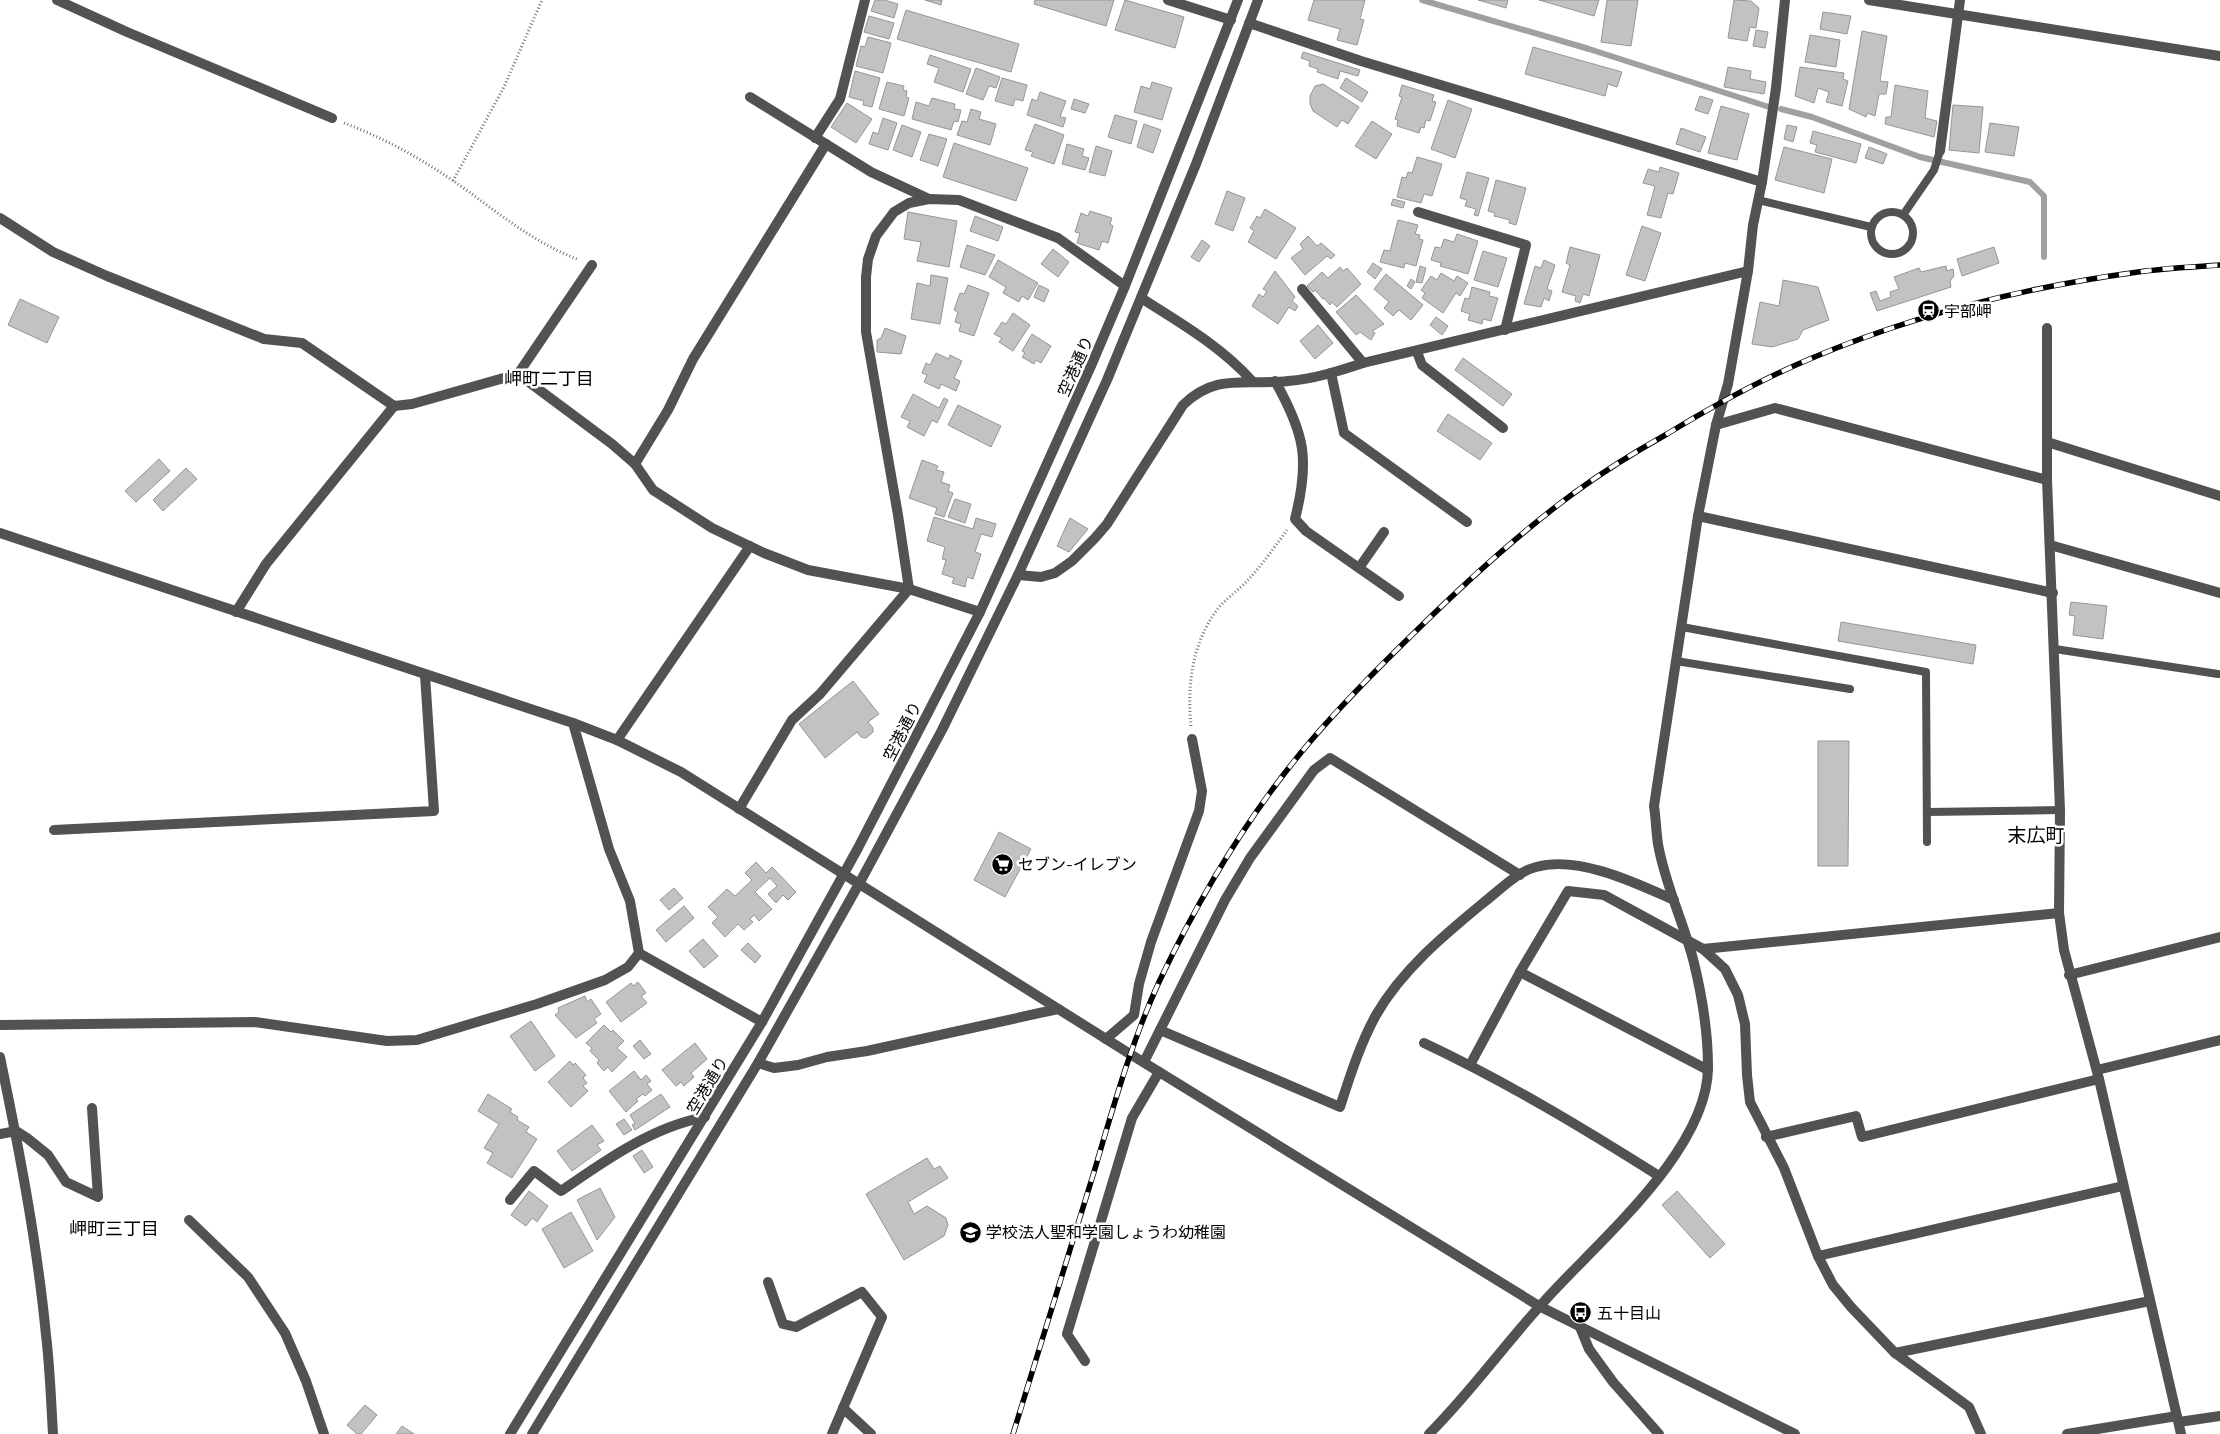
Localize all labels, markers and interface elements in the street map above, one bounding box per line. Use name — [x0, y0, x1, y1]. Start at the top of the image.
station icon: 宇部岬 — [1916, 299, 1940, 323]
place label: 宇部岬 — [1944, 302, 1992, 321]
street label: 空港通り — [1054, 333, 1097, 399]
district label: 岬町二丁目 — [504, 368, 594, 389]
street label: 空港通り — [879, 698, 925, 764]
district label: 末広町 — [2007, 824, 2065, 846]
supermarket icon: セブン-イレブン — [990, 852, 1014, 876]
place label: セブン-イレブン — [1018, 855, 1137, 874]
street label: 空港通り — [683, 1053, 732, 1118]
district label: 岬町三丁目 — [69, 1218, 159, 1239]
school or university icon: 学校法人聖和学園しょうわ幼稚園 — [958, 1220, 982, 1244]
place label: 学校法人聖和学園しょうわ幼稚園 — [986, 1223, 1226, 1242]
bus stop icon: 五十目山 — [1569, 1301, 1593, 1325]
place label: 五十目山 — [1597, 1304, 1661, 1323]

